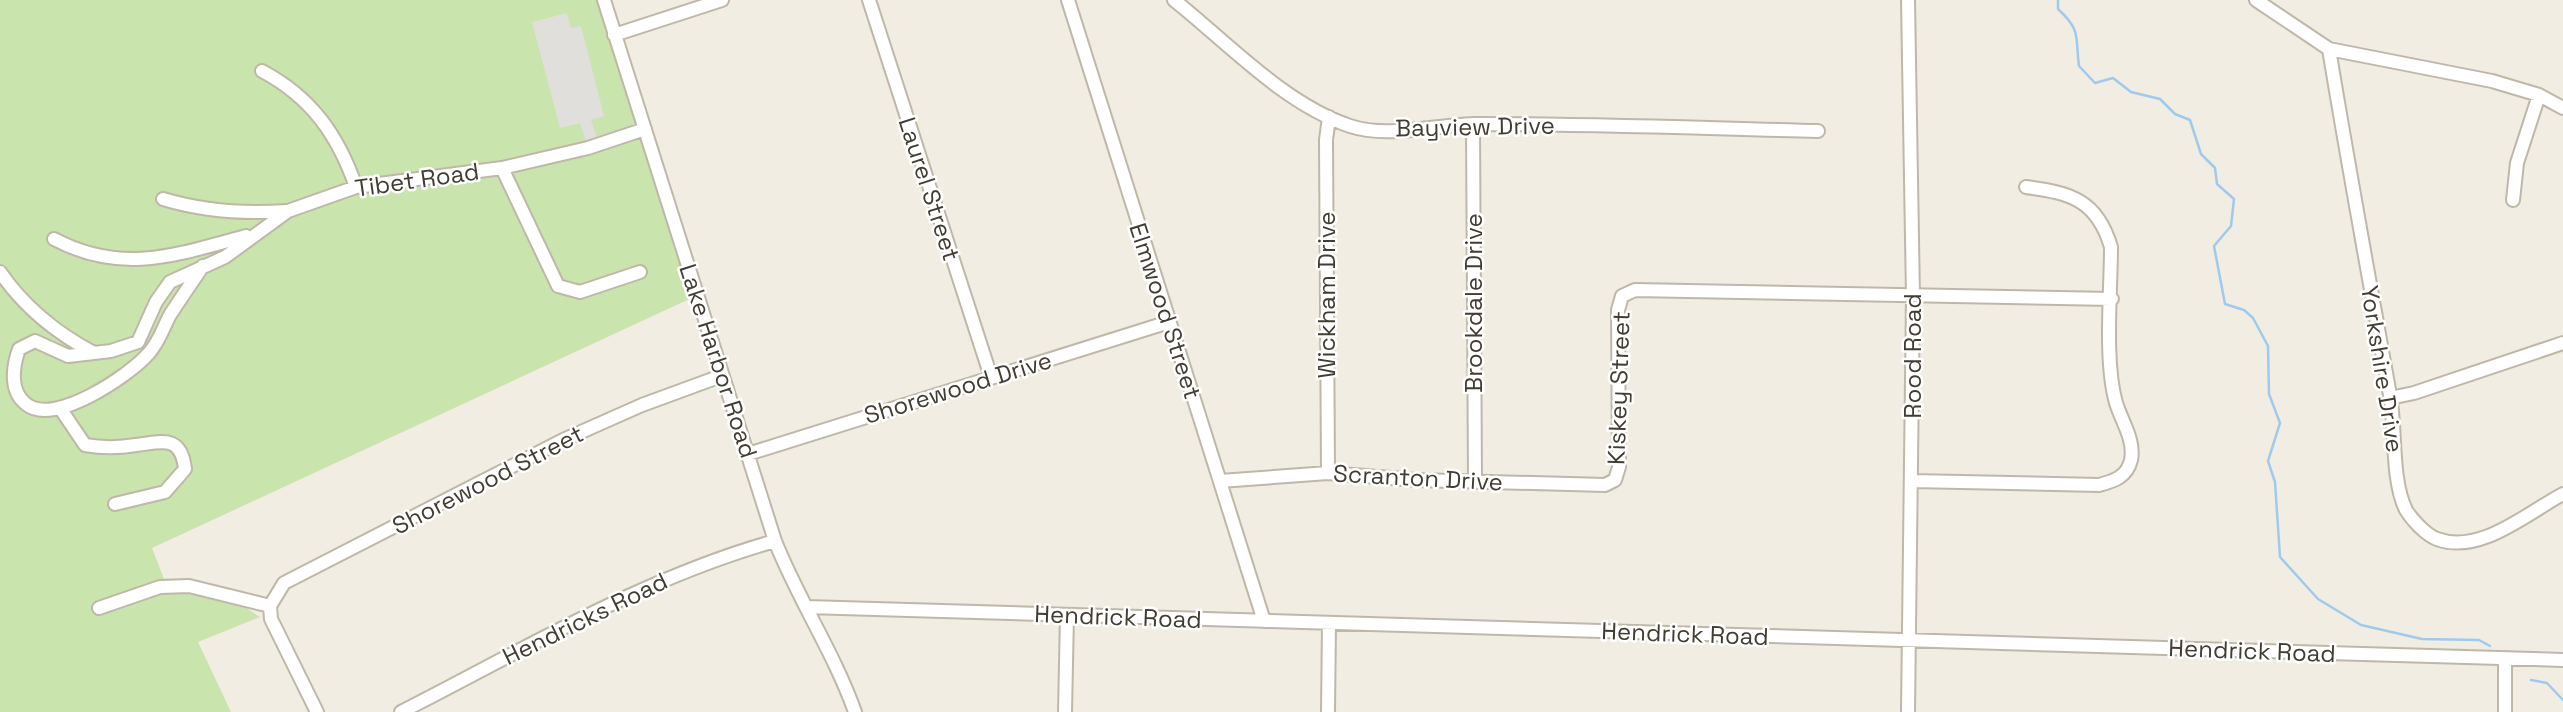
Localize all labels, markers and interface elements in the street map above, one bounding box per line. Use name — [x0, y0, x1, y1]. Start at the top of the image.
street label: Bayview Drive — [1395, 110, 1555, 143]
street label: Laurel Street — [892, 113, 967, 265]
street label: Tibet Road — [353, 155, 481, 204]
street label: Wickham Drive — [1311, 212, 1342, 378]
street label: Brookdale Drive — [1458, 213, 1489, 393]
street label: Elmwood Street — [1122, 219, 1209, 403]
street label: Lake Harbor Road — [672, 260, 765, 462]
street label: Yorkshire Drive — [2354, 283, 2411, 455]
street label: Rood Road — [1897, 293, 1928, 419]
street label: Kiskey Street — [1600, 311, 1637, 465]
street label: Shorewood Drive — [860, 344, 1055, 431]
street label: Shorewood Street — [387, 418, 589, 541]
street label: Scranton Drive — [1332, 458, 1504, 497]
street label: Hendricks Road — [497, 565, 672, 672]
street label: Hendrick Road — [1034, 598, 1202, 635]
street label: Hendrick Road — [1601, 615, 1769, 652]
street label: Hendrick Road — [2168, 632, 2336, 669]

